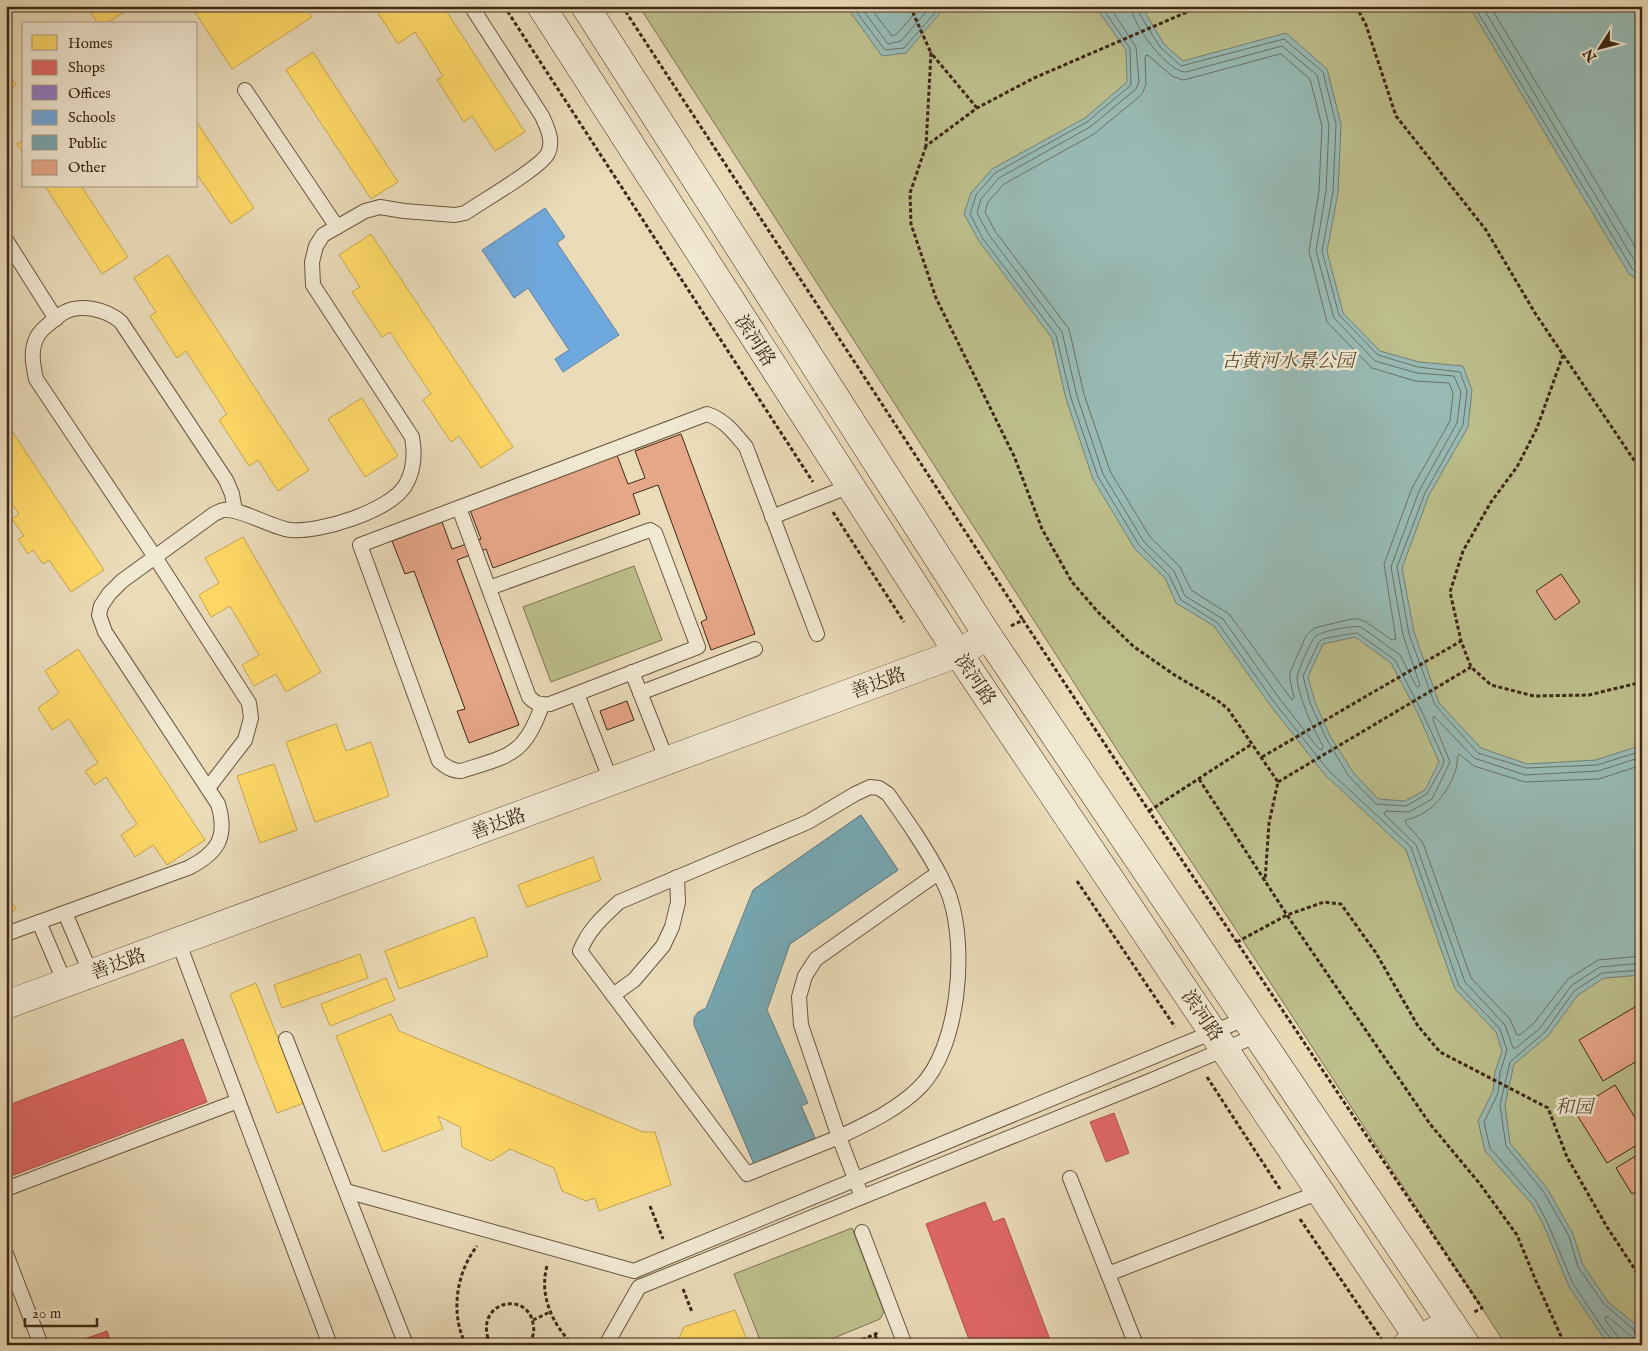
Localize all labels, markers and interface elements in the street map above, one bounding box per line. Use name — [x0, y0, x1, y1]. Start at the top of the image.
legend — [22, 22, 198, 188]
north arrow — [1576, 22, 1626, 72]
text: Homes — [68, 34, 112, 53]
text: N — [1579, 45, 1602, 66]
text: Shops — [68, 58, 105, 77]
text: Offices — [68, 84, 111, 103]
text: Schools — [68, 108, 116, 127]
text: Public — [68, 134, 107, 153]
text: Other — [68, 158, 106, 177]
street label: 滨河路 — [729, 311, 780, 372]
park label: 古黄河水景公园 — [1221, 350, 1357, 374]
street label: 滨河路 — [948, 650, 1000, 710]
street label: 善达路 — [848, 663, 910, 705]
street label: 善达路 — [468, 804, 530, 846]
street label: 善达路 — [88, 944, 150, 986]
street label: 滨河路 — [1175, 986, 1227, 1046]
park label: 和园 — [1555, 1096, 1596, 1120]
scale bar — [25, 1296, 98, 1328]
text: 20 m — [32, 1304, 62, 1323]

